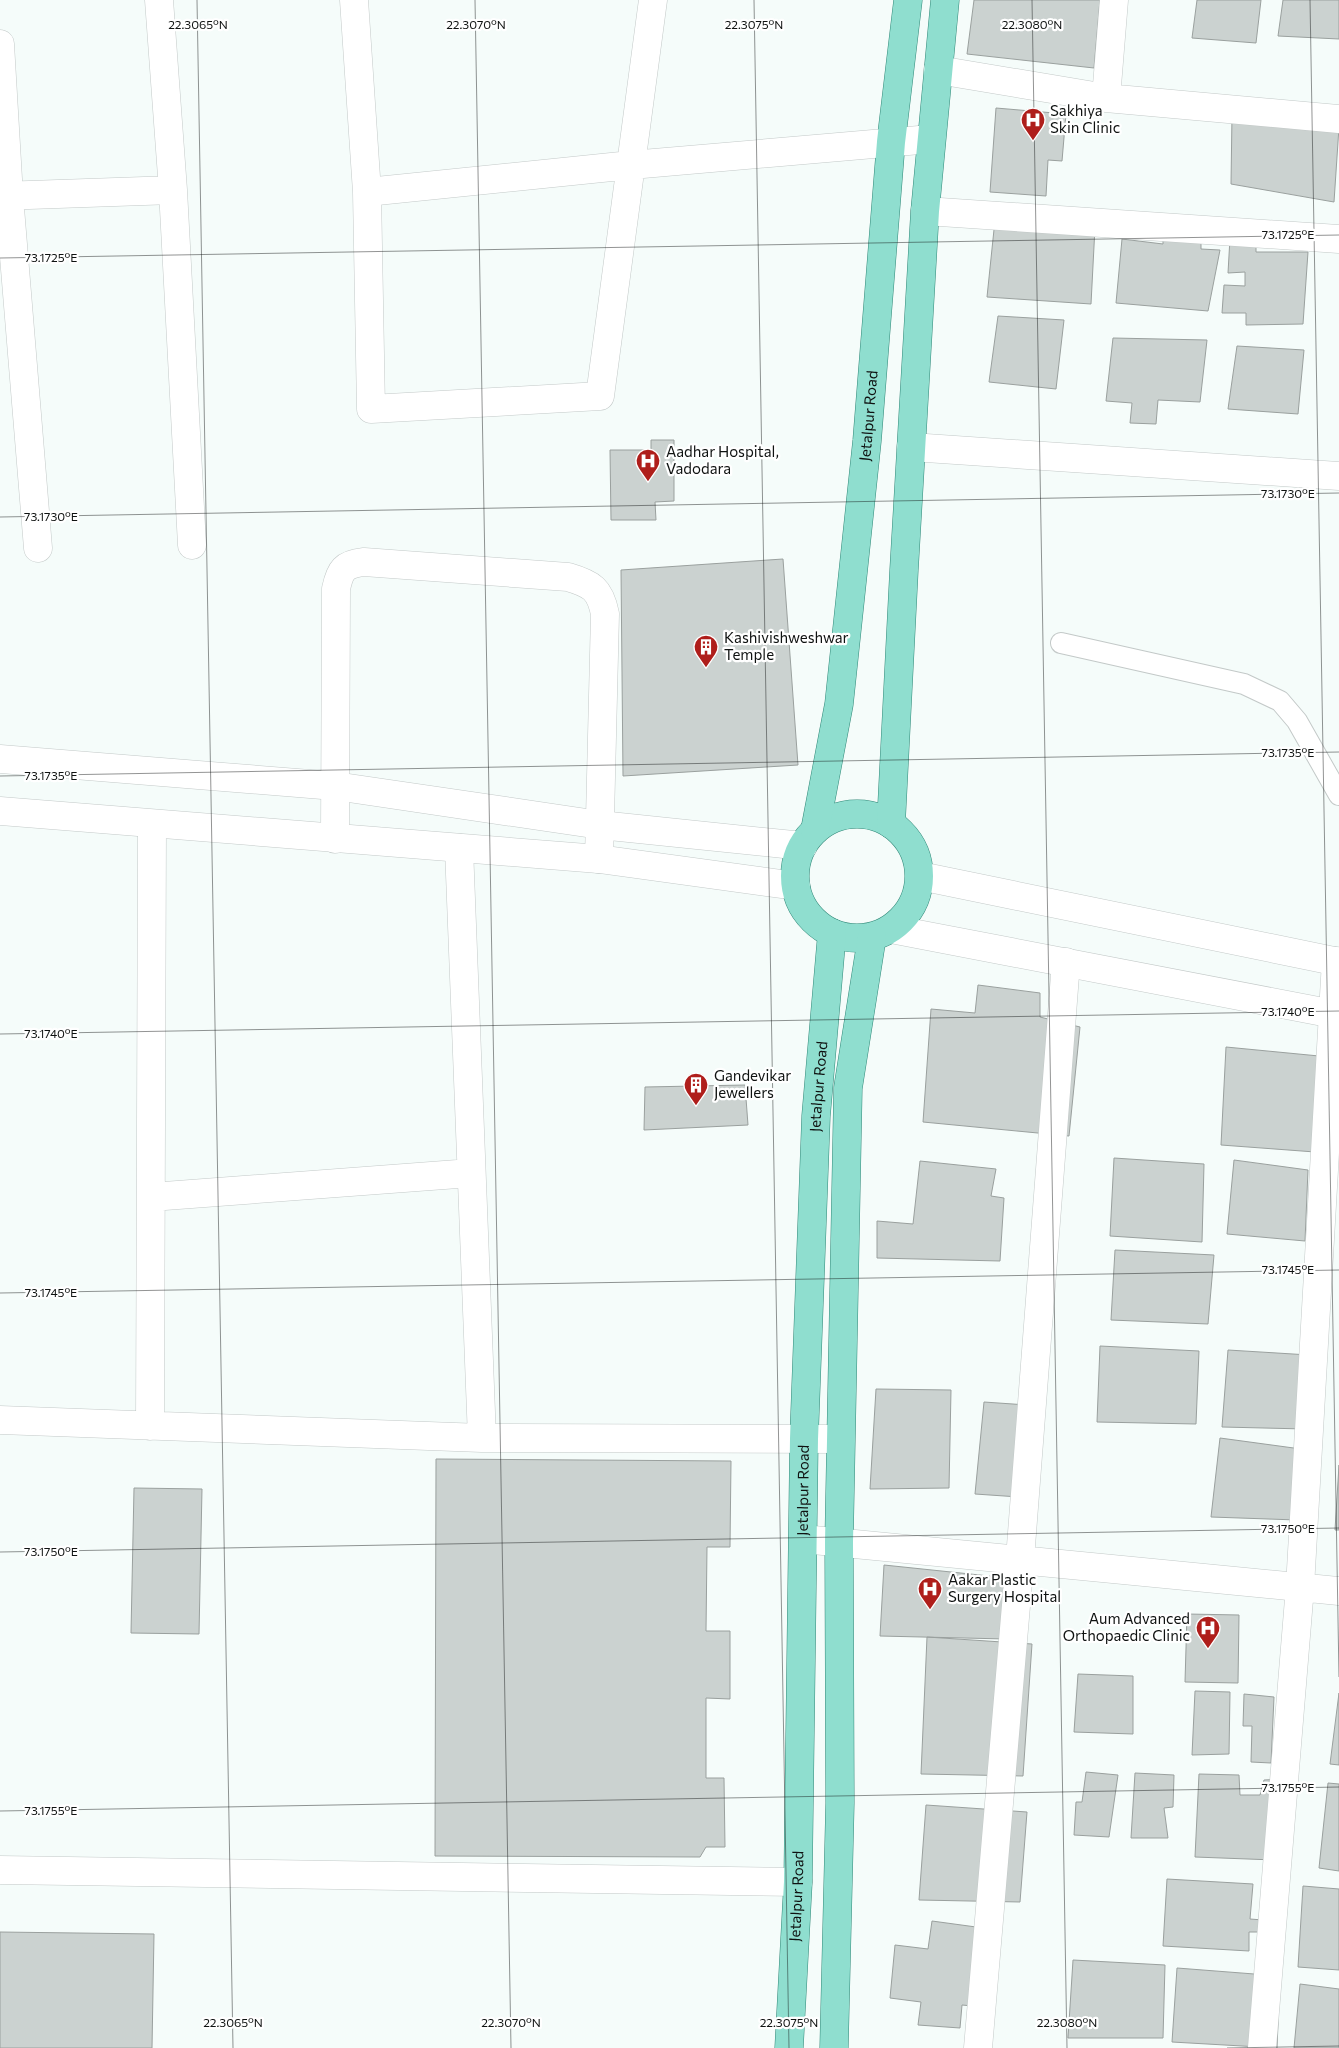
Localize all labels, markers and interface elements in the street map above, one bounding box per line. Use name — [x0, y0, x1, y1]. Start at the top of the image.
text: 22.3065°N — [168, 17, 228, 31]
text: 22.3070°N — [446, 17, 506, 31]
text: 22.3075°N — [725, 17, 783, 31]
text: 22.3080°N — [1002, 17, 1062, 31]
place label: Sakhiya Skin Clinic — [1050, 101, 1120, 136]
hospital icon: Sakhiya Skin Clinic — [1020, 107, 1046, 141]
text: 73.1725°E — [1262, 227, 1314, 241]
text: 73.1725°E — [25, 250, 77, 264]
street label: Jetalpur Road — [855, 370, 881, 462]
place label: Aadhar Hospital, Vadodara — [666, 442, 779, 477]
hospital icon: Aadhar Hospital, Vadodara — [635, 448, 661, 482]
text: 73.1730°E — [1261, 486, 1315, 500]
text: 73.1730°E — [24, 509, 78, 523]
place label: Kashivishweshwar Temple — [724, 628, 849, 663]
building icon: Kashivishweshwar Temple — [693, 634, 719, 668]
text: 73.1735°E — [1262, 745, 1314, 759]
text: 73.1735°E — [25, 768, 77, 782]
text: 73.1740°E — [1261, 1004, 1315, 1018]
text: 73.1740°E — [24, 1026, 78, 1040]
street label: Jetalpur Road — [805, 1040, 831, 1132]
place label: Gandevikar Jewellers — [714, 1066, 791, 1101]
building icon: Gandevikar Jewellers — [683, 1072, 709, 1106]
text: 73.1745°E — [1262, 1262, 1314, 1276]
text: 73.1745°E — [25, 1285, 77, 1299]
street label: Jetalpur Road — [793, 1445, 812, 1536]
text: 73.1750°E — [1261, 1521, 1315, 1535]
text: 73.1750°E — [24, 1544, 78, 1558]
place label: Aakar Plastic Surgery Hospital — [948, 1570, 1061, 1605]
hospital icon: Aakar Plastic Surgery Hospital — [917, 1576, 943, 1610]
place label: Aum Advanced Orthopaedic Clinic — [1063, 1609, 1190, 1644]
hospital icon: Aum Advanced Orthopaedic Clinic — [1195, 1615, 1221, 1649]
text: 73.1755°E — [1262, 1780, 1314, 1794]
text: 73.1755°E — [25, 1803, 77, 1817]
street label: Jetalpur Road — [785, 1851, 806, 1942]
text: 22.3065°N — [203, 2015, 263, 2029]
text: 22.3070°N — [481, 2015, 541, 2029]
text: 22.3075°N — [760, 2015, 818, 2029]
text: 22.3080°N — [1037, 2015, 1097, 2029]

